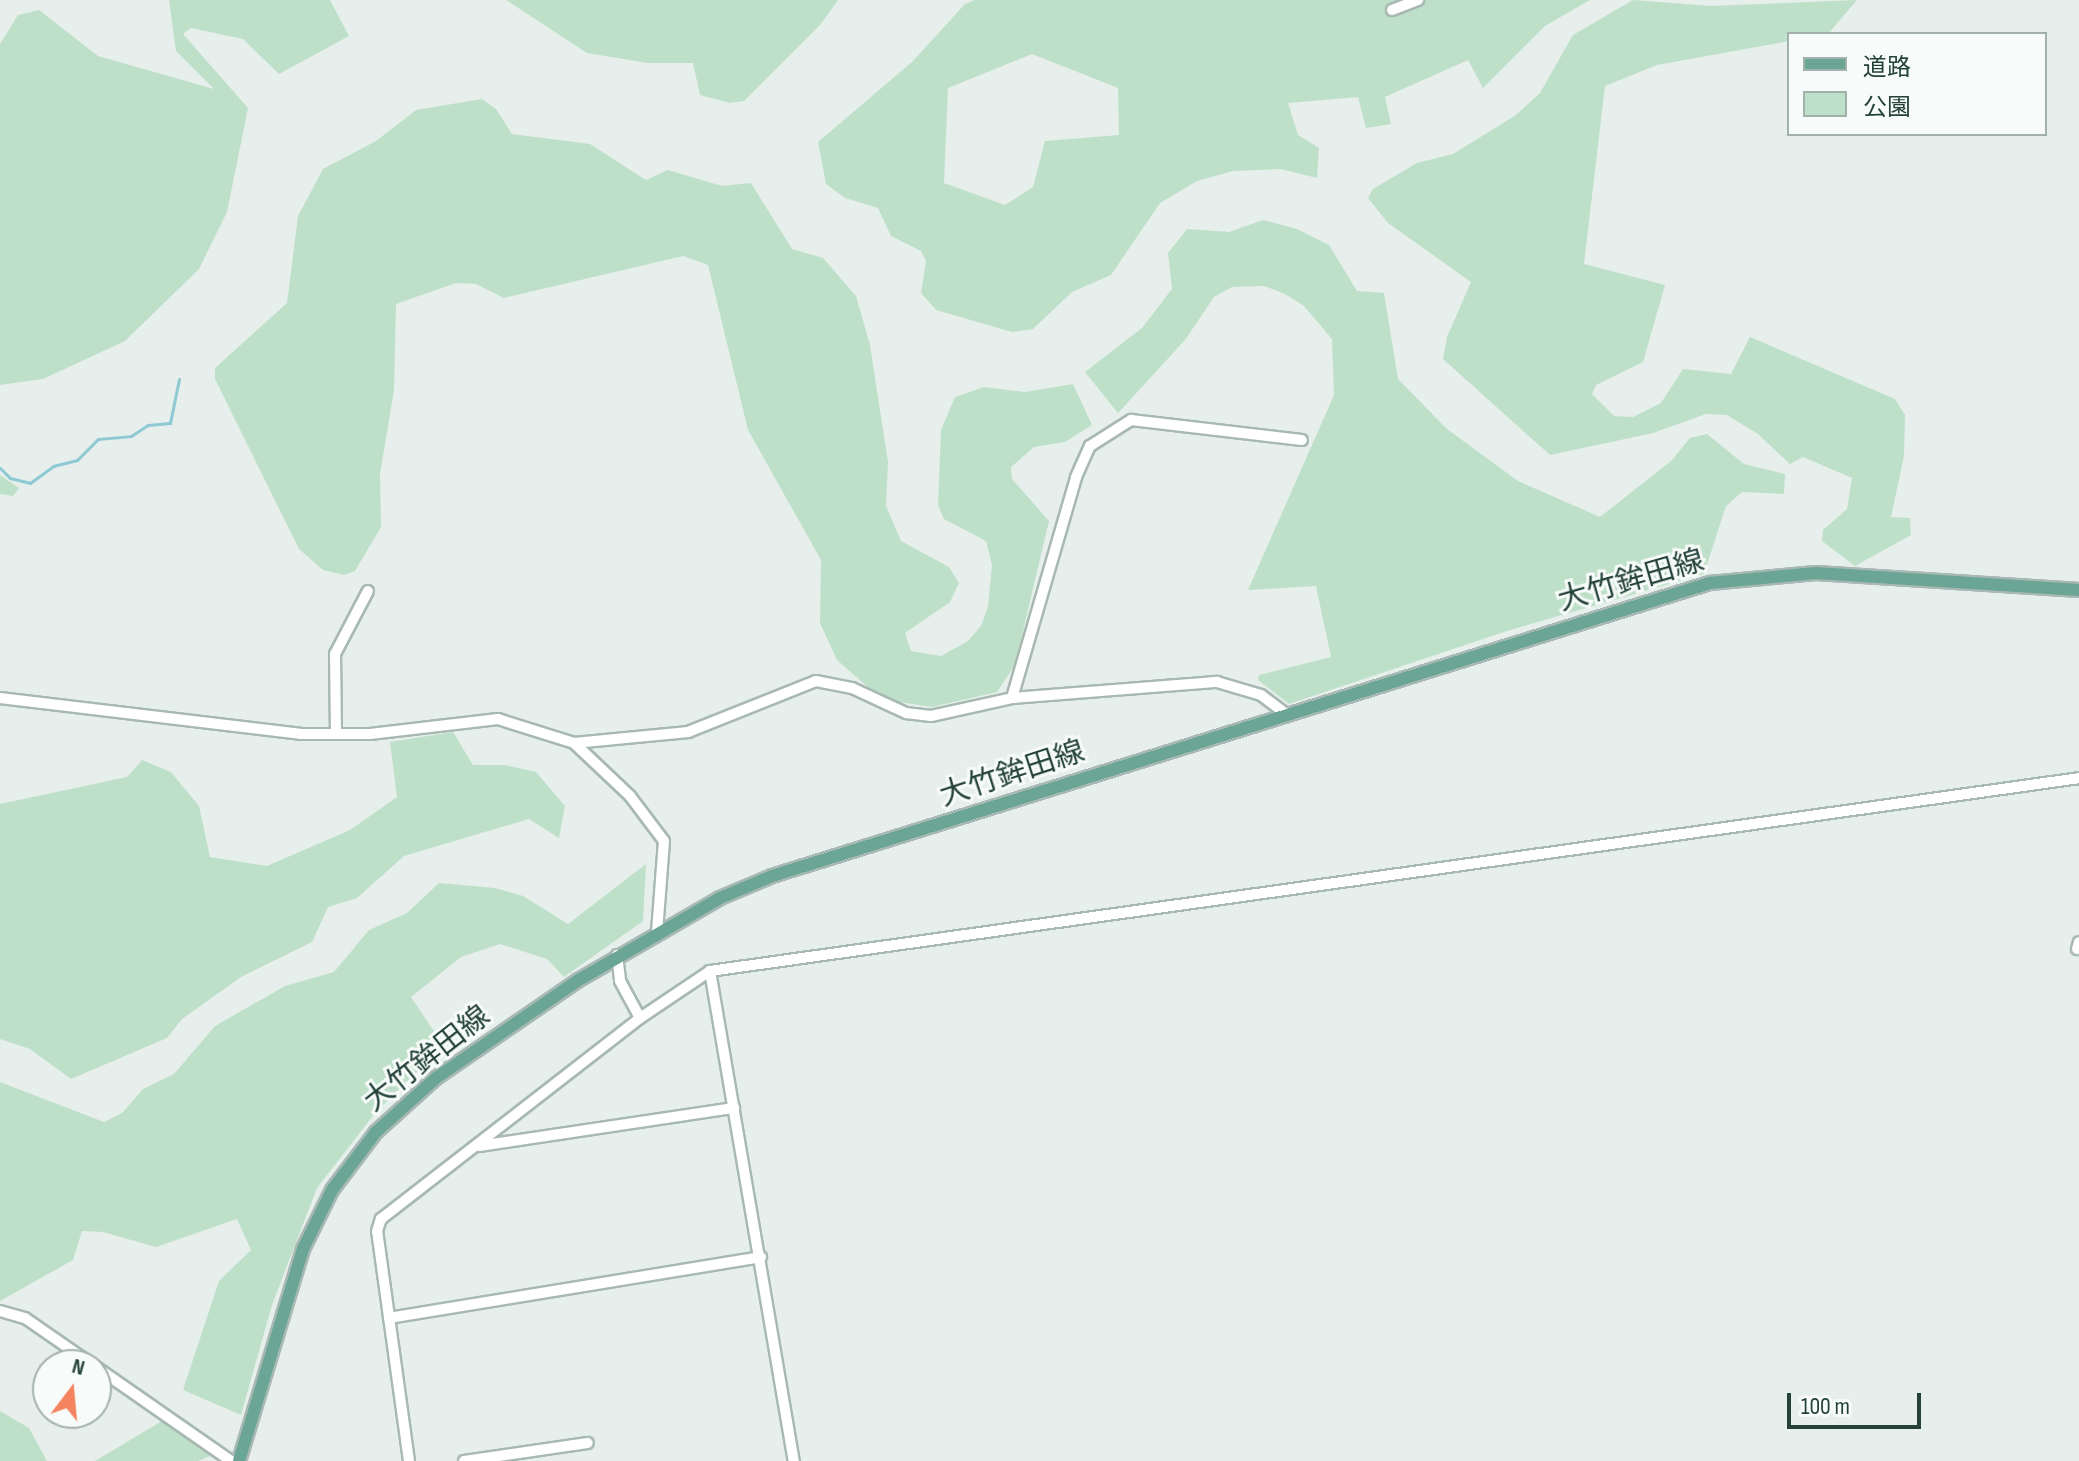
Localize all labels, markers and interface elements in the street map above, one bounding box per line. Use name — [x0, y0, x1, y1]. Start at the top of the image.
legend — [1787, 32, 2047, 136]
text: 道路 — [1863, 53, 1911, 82]
text: 公園 — [1863, 93, 1911, 122]
street label: 大竹鉾田線 — [1554, 543, 1708, 619]
street label: 大竹鉾田線 — [935, 734, 1089, 814]
street label: 大竹鉾田線 — [357, 999, 497, 1119]
north arrow — [32, 1349, 112, 1429]
text: N — [69, 1353, 88, 1382]
scale bar — [1791, 1377, 1925, 1427]
text: 100 m — [1801, 1392, 1850, 1421]

